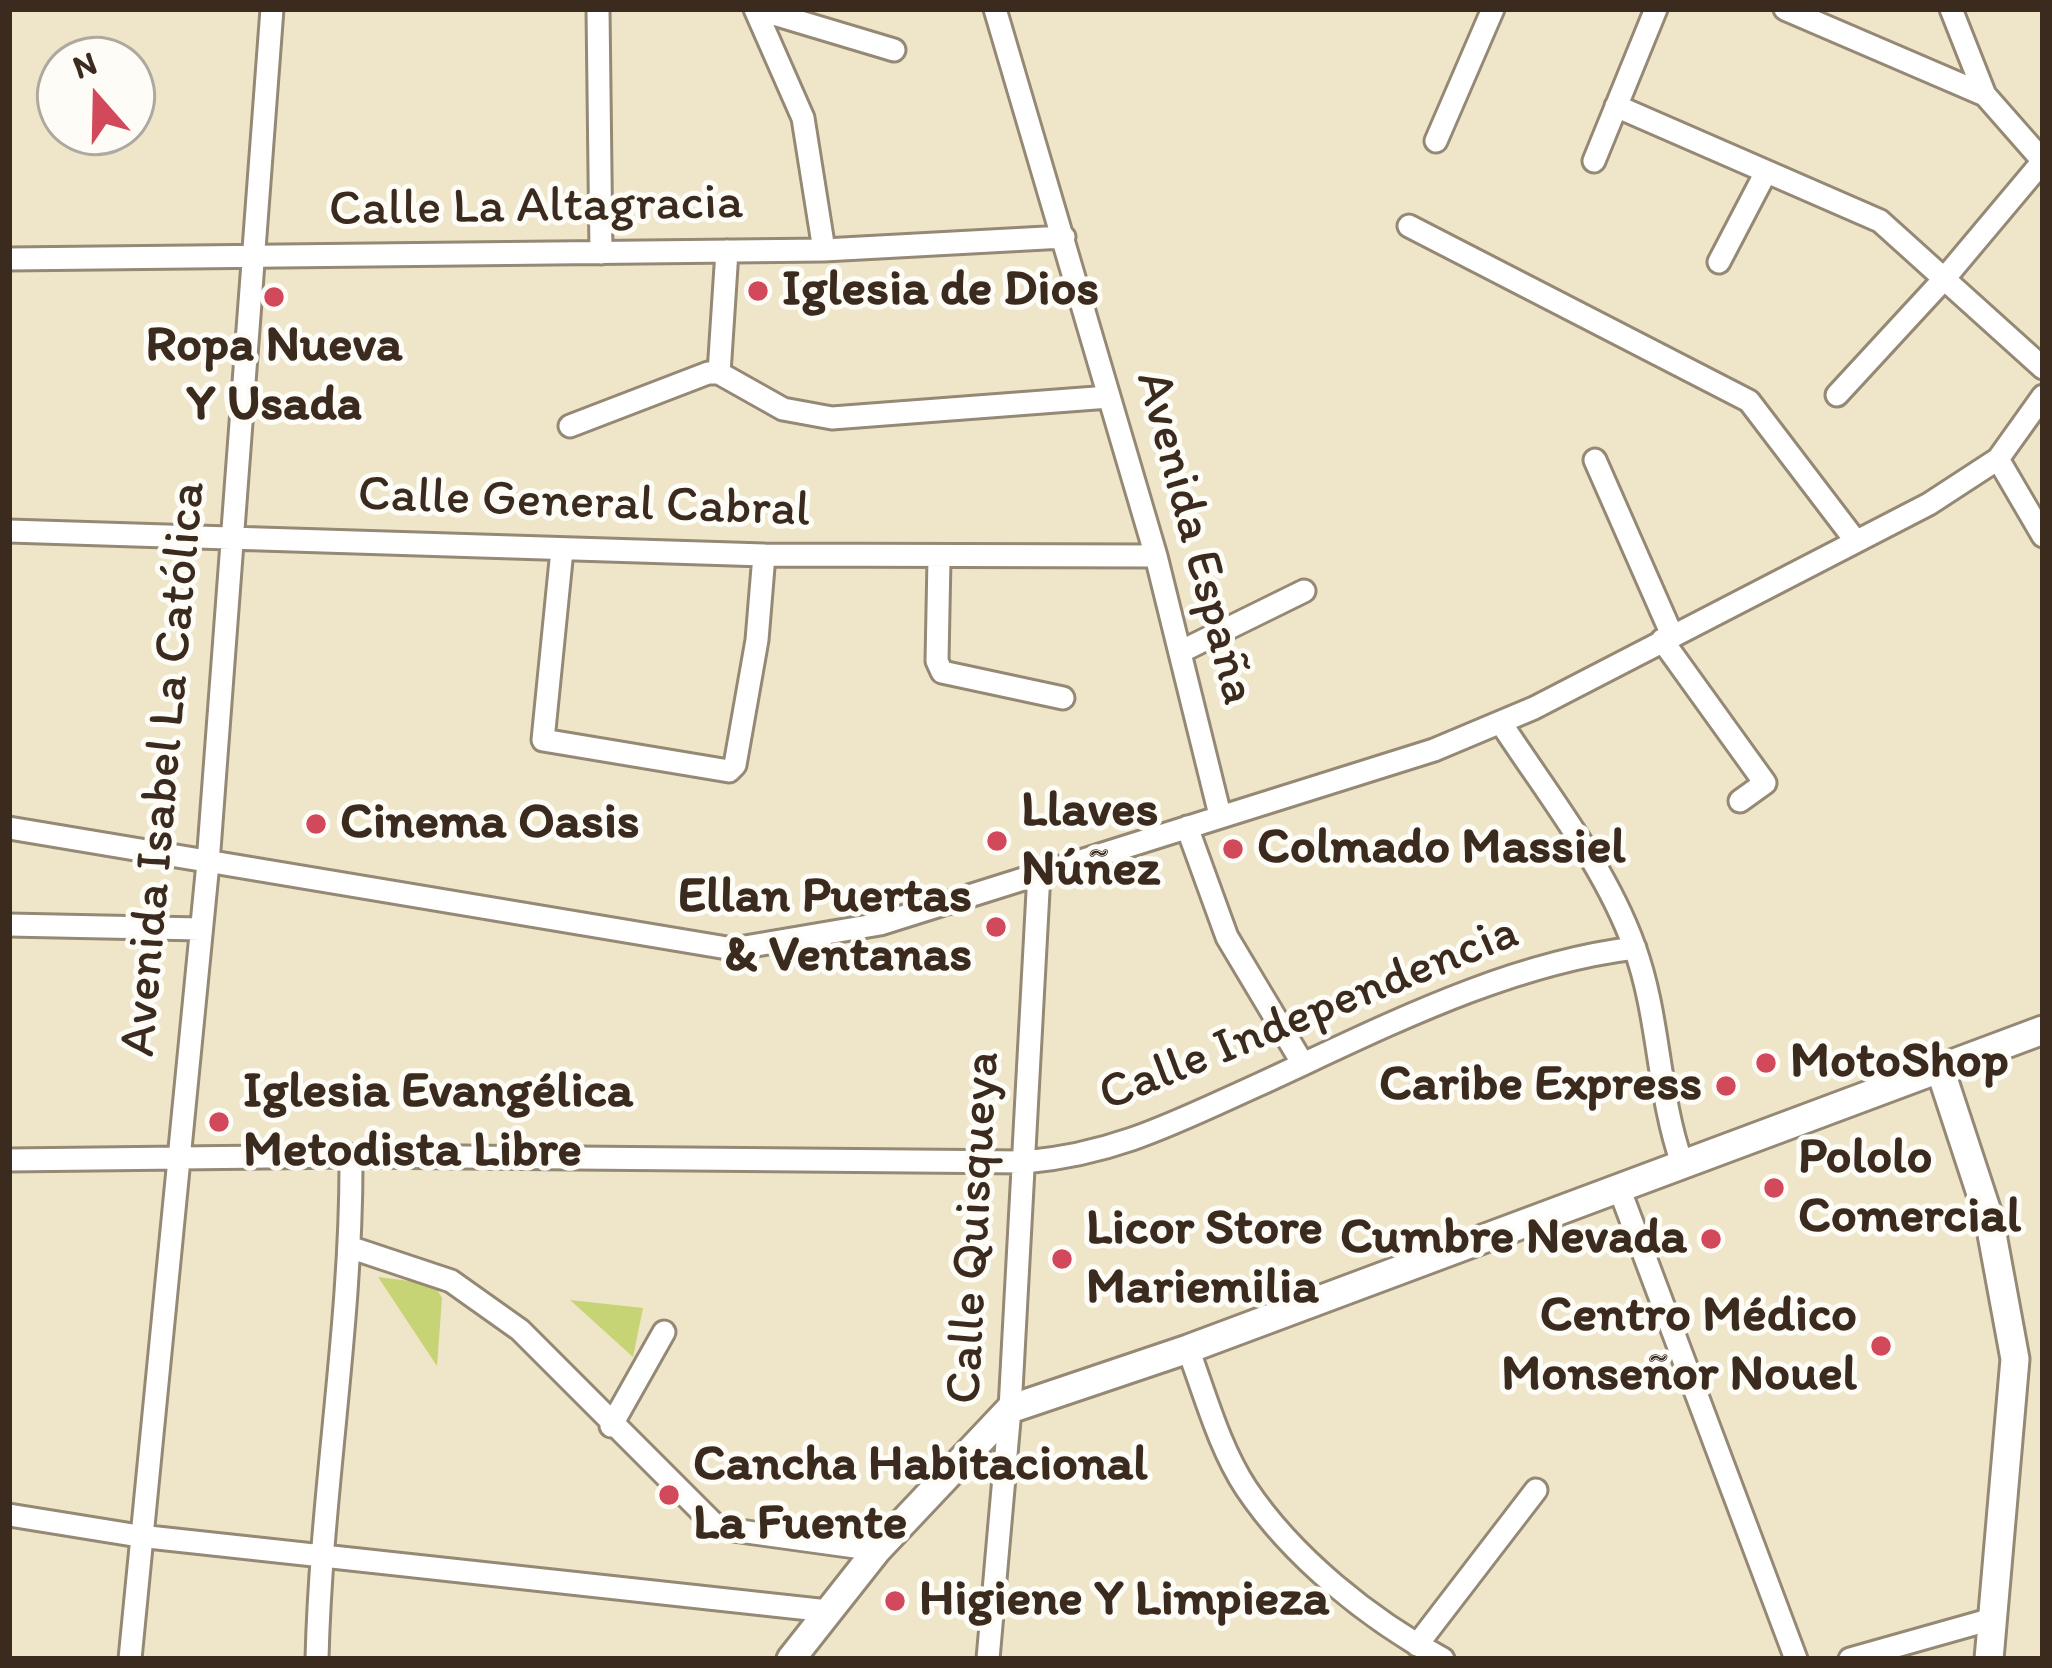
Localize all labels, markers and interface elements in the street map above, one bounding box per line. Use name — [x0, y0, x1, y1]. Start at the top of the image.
north arrow — [36, 36, 156, 156]
text: N — [67, 42, 102, 87]
street label: Calle La Altagracia — [328, 174, 744, 242]
place label: Iglesia de Dios — [782, 260, 1099, 322]
marker: Iglesia de Dios — [745, 278, 771, 304]
marker: Ropa Nueva Y Usada — [261, 284, 287, 310]
place label: Ropa Nueva Y Usada — [145, 316, 403, 436]
street label: Avenida España — [1120, 365, 1268, 711]
street label: Calle General Cabral — [357, 466, 811, 542]
street label: Avenida Isabel La Católica — [109, 479, 221, 1059]
place label: Llaves Núñez — [1021, 781, 1160, 901]
place label: Cinema Oasis — [340, 793, 639, 855]
marker: Cinema Oasis — [303, 811, 329, 837]
place label: Colmado Massiel — [1257, 818, 1626, 880]
marker: Llaves Núñez — [984, 828, 1010, 854]
marker: Colmado Massiel — [1220, 836, 1246, 862]
place label: Ellan Puertas & Ventanas — [678, 867, 972, 987]
street label: Calle Independencia — [1091, 903, 1527, 1127]
marker: Ellan Puertas & Ventanas — [983, 914, 1009, 940]
place label: MotoShop — [1790, 1032, 2009, 1094]
street label: Calle Quisqueya — [935, 1050, 1015, 1406]
marker: MotoShop — [1753, 1050, 1779, 1076]
place label: Caribe Express — [1379, 1055, 1702, 1117]
place label: Iglesia Evangélica Metodista Libre — [243, 1062, 633, 1182]
marker: Caribe Express — [1713, 1073, 1739, 1099]
marker: Iglesia Evangélica Metodista Libre — [206, 1109, 232, 1135]
place label: Pololo Comercial — [1798, 1128, 2021, 1248]
marker: Pololo Comercial — [1761, 1175, 1787, 1201]
place label: Licor Store Mariemilia — [1086, 1199, 1323, 1319]
place label: Cumbre Nevada — [1340, 1208, 1687, 1270]
marker: Cumbre Nevada — [1698, 1226, 1724, 1252]
marker: Licor Store Mariemilia — [1049, 1246, 1075, 1272]
place label: Centro Médico Monseñor Nouel — [1501, 1286, 1857, 1406]
marker: Centro Médico Monseñor Nouel — [1868, 1333, 1894, 1359]
place label: Cancha Habitacional La Fuente — [693, 1435, 1148, 1555]
marker: Cancha Habitacional La Fuente — [656, 1482, 682, 1508]
place label: Higiene Y Limpieza — [919, 1570, 1329, 1632]
marker: Higiene Y Limpieza — [882, 1588, 908, 1614]

